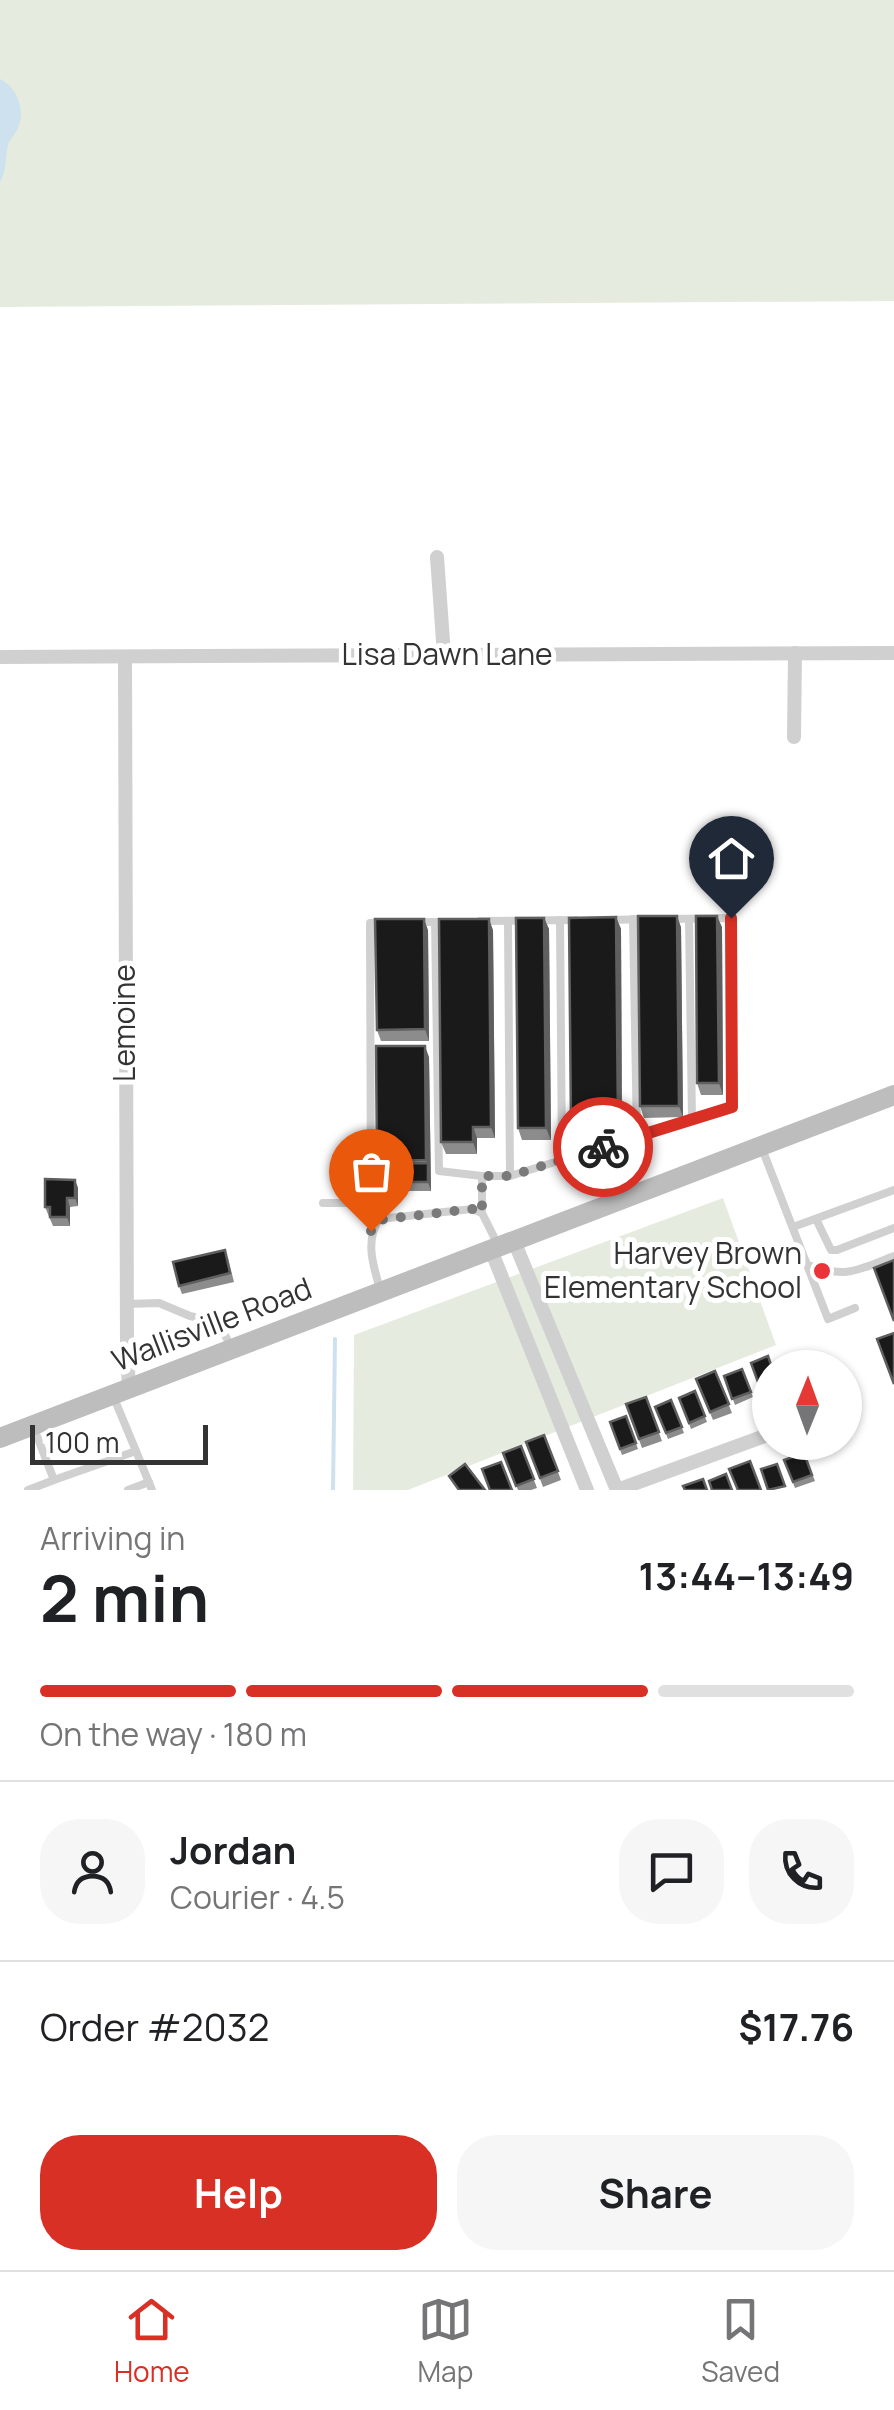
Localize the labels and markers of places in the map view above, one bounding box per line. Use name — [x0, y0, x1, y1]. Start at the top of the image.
pin — [689, 816, 774, 919]
pin — [329, 1129, 414, 1232]
place label: Harvey Brown Elementary School — [544, 1232, 802, 1307]
marker: Harvey Brown Elementary School — [811, 1260, 833, 1282]

